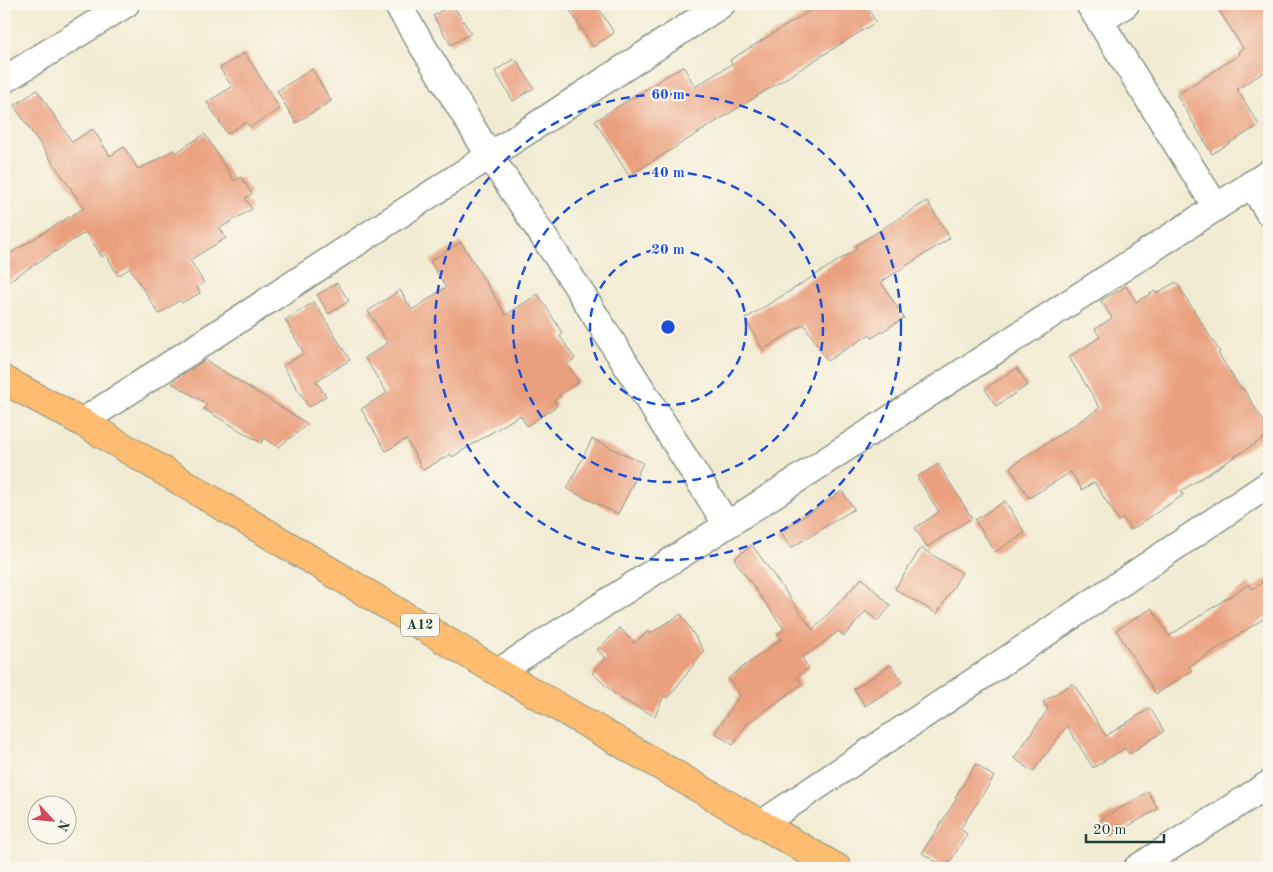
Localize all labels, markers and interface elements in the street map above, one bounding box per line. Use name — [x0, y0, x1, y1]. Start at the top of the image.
text: 60 m — [651, 88, 685, 103]
text: 40 m — [651, 166, 685, 181]
text: 20 m — [651, 243, 685, 258]
centre of rings — [659, 318, 677, 336]
road number: A12 — [401, 614, 439, 636]
north arrow — [28, 794, 78, 844]
scale bar — [1086, 812, 1163, 844]
text: N — [54, 817, 71, 833]
text: 20 m — [1093, 823, 1127, 838]

